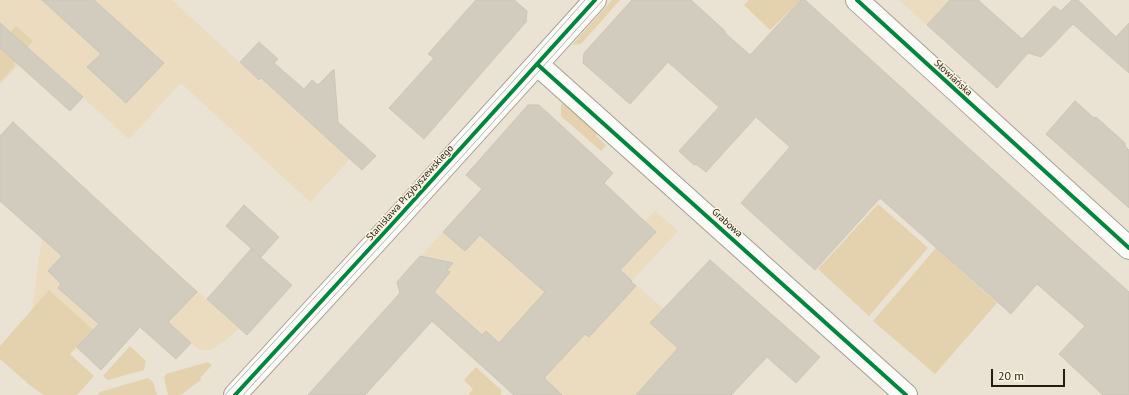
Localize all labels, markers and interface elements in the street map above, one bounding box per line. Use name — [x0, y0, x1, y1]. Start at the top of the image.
street label: Słowiańska — [931, 57, 975, 99]
street label: Stanisława Przybyszewskiego — [364, 143, 456, 243]
street label: Grabowa — [709, 206, 745, 240]
scale bar — [993, 361, 1067, 387]
text: 20 m — [998, 368, 1024, 383]

